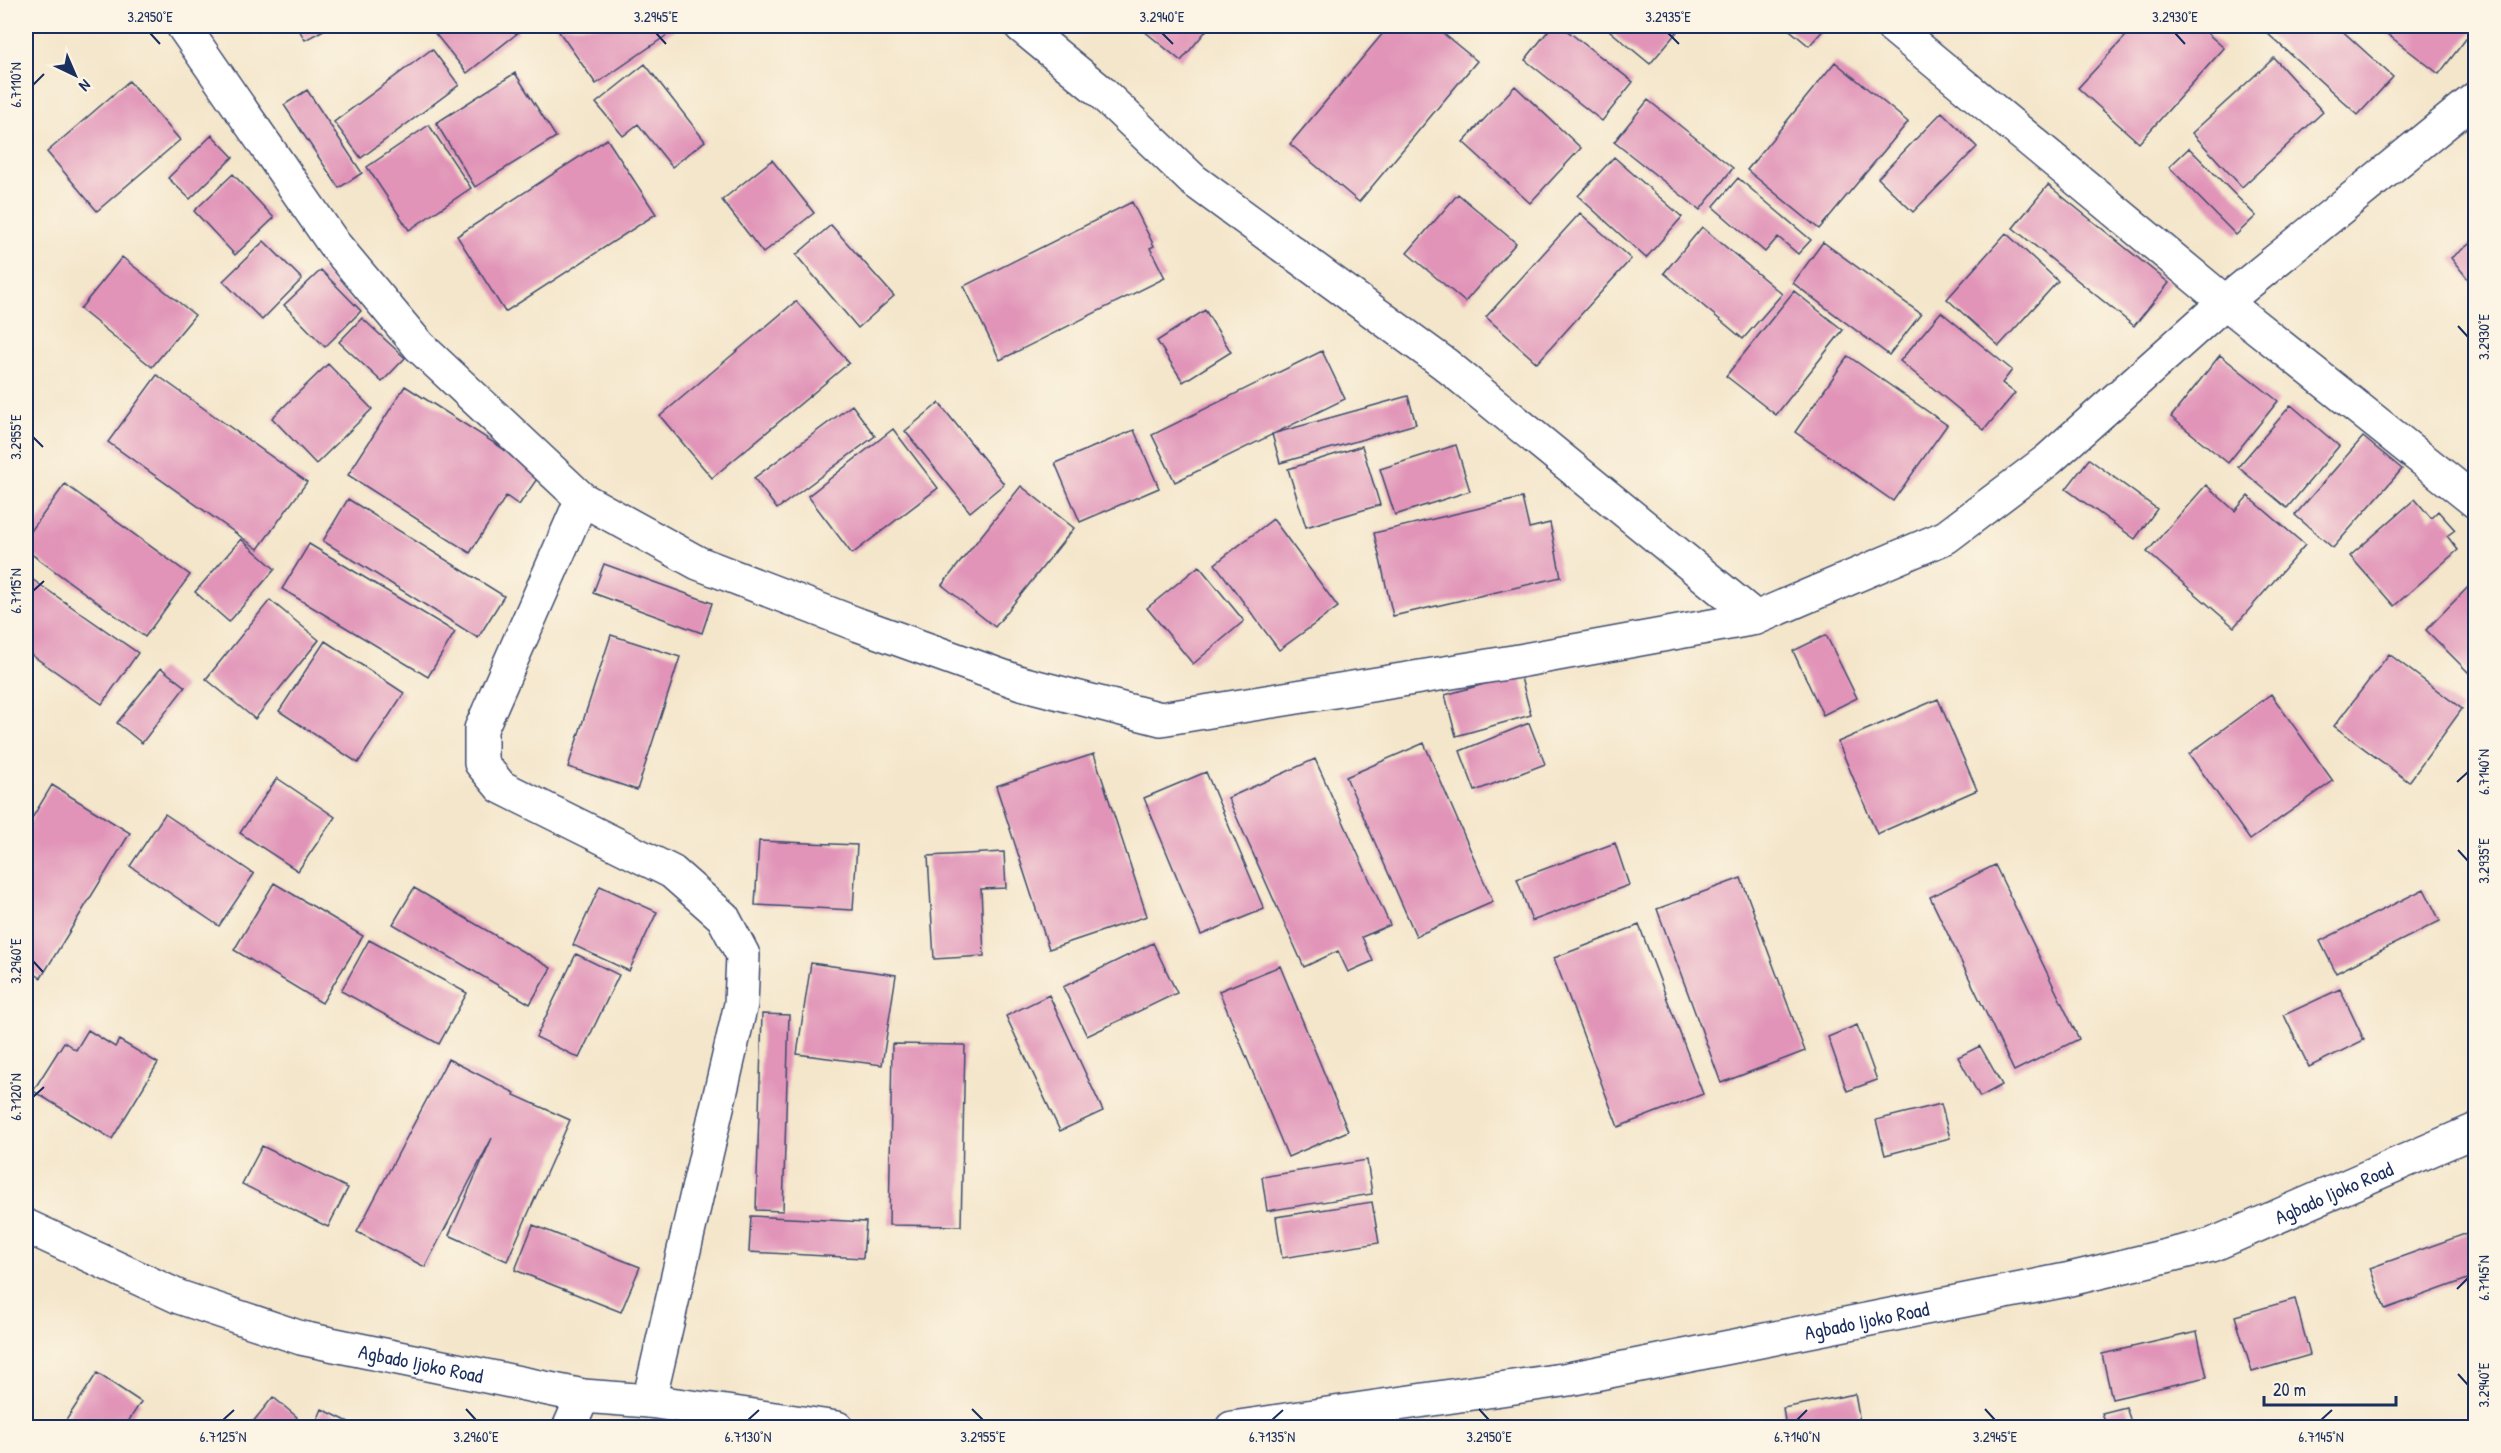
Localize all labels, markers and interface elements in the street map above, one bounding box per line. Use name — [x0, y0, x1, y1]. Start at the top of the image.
text: 3.2950°E — [127, 6, 173, 27]
text: 3.2945°E — [634, 6, 679, 27]
text: 3.2940°E — [1140, 6, 1185, 27]
text: 3.2935°E — [1645, 6, 1691, 27]
text: 3.2930°E — [2152, 6, 2198, 27]
north arrow — [45, 45, 105, 105]
text: 6.7110°N — [5, 62, 26, 108]
text: N — [74, 75, 96, 97]
text: 3.2930°E — [2473, 314, 2494, 360]
text: 3.2955°E — [5, 414, 26, 460]
text: 6.7115°N — [5, 568, 26, 614]
text: 6.7140°N — [2473, 749, 2494, 795]
text: 3.2935°E — [2473, 838, 2494, 884]
text: 3.2960°E — [5, 938, 26, 984]
text: 6.7120°N — [5, 1073, 26, 1121]
street label: Agbado Ijoko Road — [2270, 1154, 2397, 1230]
text: 6.7145°N — [2473, 1255, 2494, 1301]
street label: Agbado Ijoko Road — [1802, 1294, 1931, 1345]
street label: Agbado Ijoko Road — [356, 1337, 486, 1389]
text: 3.2940°E — [2473, 1362, 2494, 1407]
scale bar — [2264, 1369, 2396, 1407]
text: 20 m — [2273, 1377, 2306, 1402]
text: 6.7125°N — [200, 1426, 246, 1447]
text: 3.2960°E — [453, 1426, 499, 1447]
text: 6.7130°N — [725, 1426, 772, 1447]
text: 3.2955°E — [960, 1426, 1006, 1447]
text: 6.7135°N — [1249, 1426, 1295, 1447]
text: 3.2950°E — [1466, 1426, 1512, 1447]
text: 6.7140°N — [1774, 1426, 1820, 1447]
text: 3.2945°E — [1973, 1426, 2018, 1447]
text: 6.7145°N — [2298, 1426, 2344, 1447]

